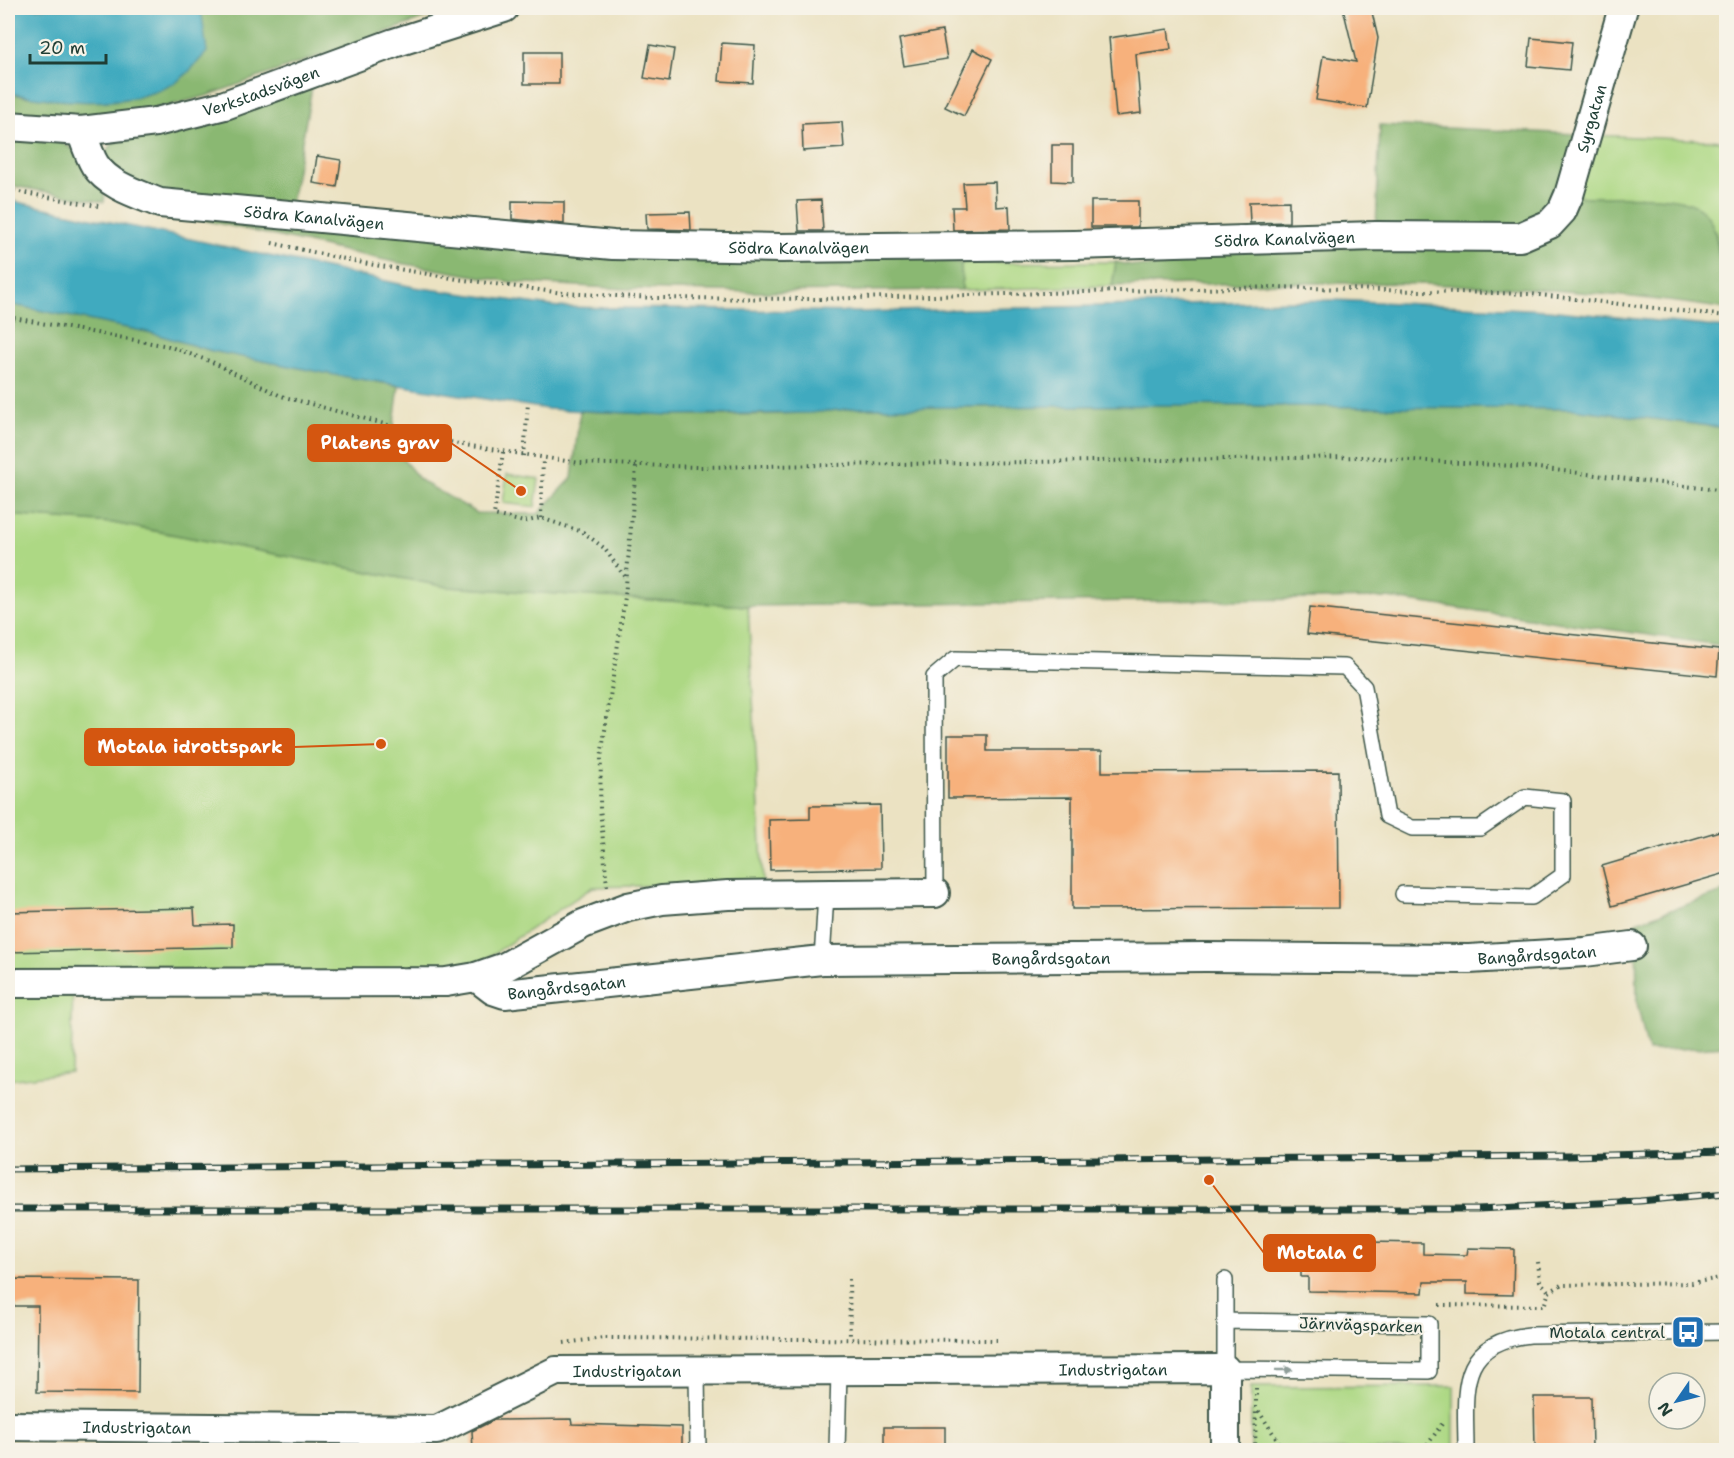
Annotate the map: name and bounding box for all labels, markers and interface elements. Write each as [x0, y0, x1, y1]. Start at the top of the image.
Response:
scale bar [30, 27, 106, 65]
text: 20 m [39, 36, 85, 60]
street label: Verkstadsvägen [200, 61, 322, 121]
street label: Syrgatan [1571, 82, 1611, 155]
street label: Södra Kanalvägen [243, 200, 385, 234]
street label: Södra Kanalvägen [1214, 226, 1356, 251]
street label: Södra Kanalvägen [728, 237, 870, 259]
callout: Platens grav [308, 425, 451, 461]
text: Platens grav [320, 431, 440, 455]
callout: Motala idrottspark [85, 729, 294, 765]
text: Motala idrottspark [97, 735, 283, 759]
street label: Bangårdsgatan [1477, 940, 1598, 969]
street label: Bangårdsgatan [992, 947, 1111, 969]
street label: Bangårdsgatan [506, 971, 627, 1004]
callout: Motala C [1264, 1235, 1375, 1271]
text: Motala C [1277, 1241, 1363, 1265]
street label: Järnvägsparken [1299, 1312, 1424, 1338]
bus stop icon: Motala central [1670, 1314, 1706, 1350]
place label: Motala central [1549, 1322, 1665, 1343]
street label: Industrigatan [1059, 1359, 1168, 1380]
street label: Industrigatan [573, 1360, 682, 1381]
one-way arrow [1274, 1365, 1293, 1375]
north arrow [1647, 1371, 1707, 1431]
text: N [1653, 1398, 1677, 1421]
street label: Industrigatan [82, 1416, 192, 1438]

